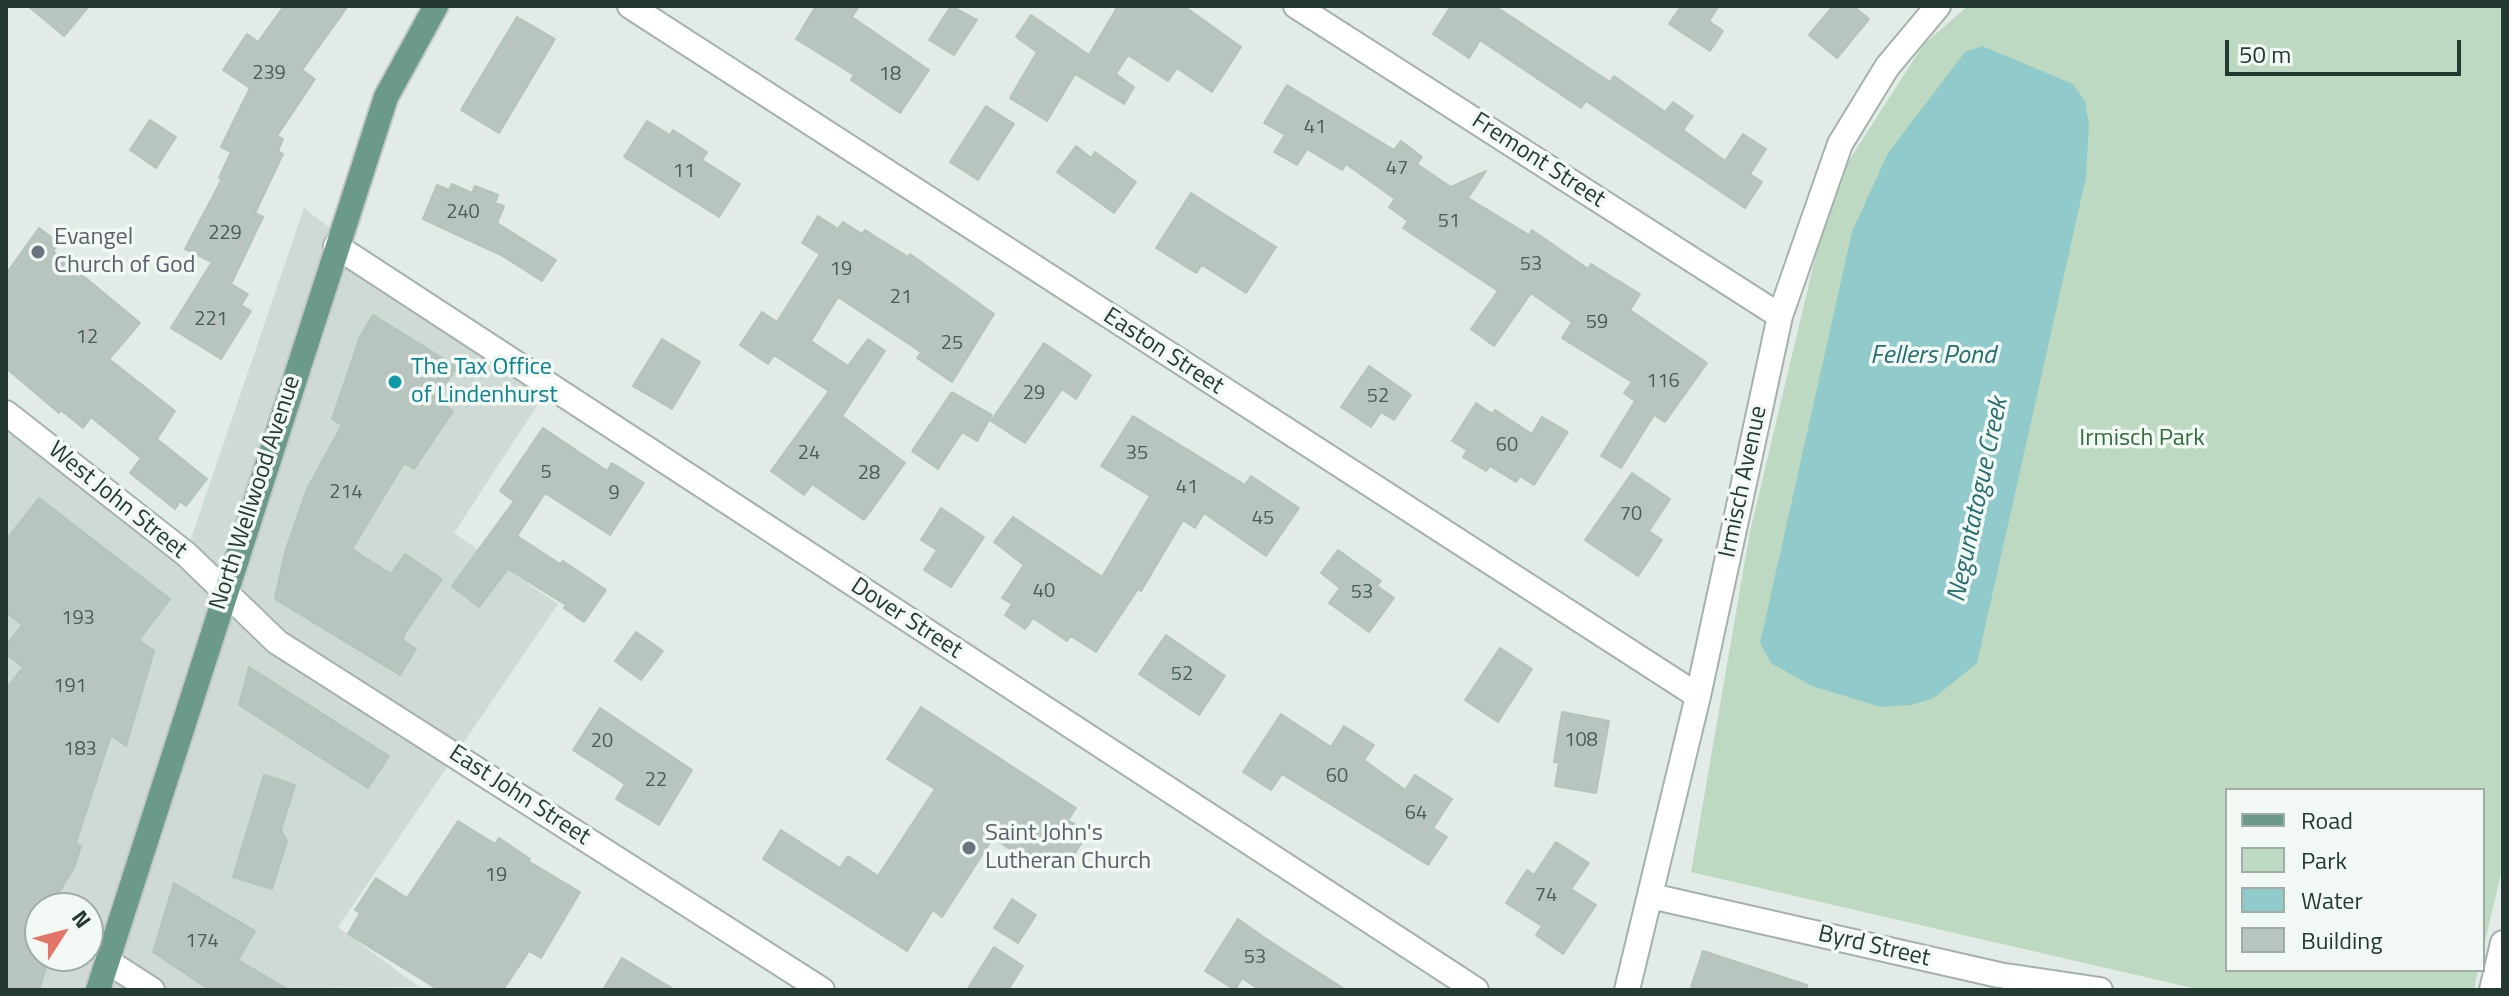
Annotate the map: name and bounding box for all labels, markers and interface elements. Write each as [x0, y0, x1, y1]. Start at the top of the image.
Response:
scale bar [2229, 24, 2465, 74]
text: 50 m [2239, 36, 2291, 72]
house number: 239 [252, 62, 286, 86]
house number: 18 [879, 63, 901, 87]
street label: Fremont Street [1466, 107, 1610, 215]
house number: 41 [1304, 116, 1326, 140]
house number: 47 [1386, 157, 1408, 181]
house number: 11 [673, 160, 695, 184]
house number: 240 [446, 201, 480, 225]
house number: 51 [1438, 210, 1460, 234]
house number: 229 [208, 222, 242, 246]
place label: Evangel Church of God [54, 224, 195, 280]
marker: Evangel Church of God [29, 243, 47, 261]
house number: 53 [1520, 253, 1542, 277]
house number: 19 [830, 258, 852, 282]
house number: 21 [890, 286, 912, 310]
street label: Easton Street [1097, 302, 1229, 402]
house number: 221 [194, 308, 228, 332]
house number: 59 [1586, 311, 1608, 335]
house number: 12 [76, 326, 98, 350]
house number: 25 [941, 332, 963, 356]
water label: Fellers Pond [1870, 341, 1996, 373]
place label: The Tax Office of Lindenhurst [411, 354, 558, 410]
house number: 116 [1646, 370, 1680, 394]
street label: North Wellwood Avenue [205, 372, 307, 614]
marker: The Tax Office of Lindenhurst [386, 373, 404, 391]
house number: 29 [1023, 382, 1045, 406]
house number: 52 [1367, 385, 1389, 409]
water label: Neguntatogue Creek [1942, 395, 2016, 605]
street label: Irmisch Avenue [1714, 403, 1774, 561]
park label: Irmisch Park [2079, 425, 2205, 453]
house number: 60 [1496, 434, 1518, 458]
street label: West John Street [42, 436, 192, 566]
house number: 24 [798, 442, 820, 466]
house number: 35 [1126, 442, 1148, 466]
house number: 5 [540, 461, 552, 485]
house number: 28 [858, 462, 880, 486]
house number: 41 [1176, 476, 1198, 500]
house number: 214 [329, 481, 363, 505]
house number: 9 [608, 482, 620, 506]
house number: 70 [1620, 503, 1642, 527]
house number: 45 [1252, 507, 1274, 531]
street label: Dover Street [845, 572, 967, 666]
house number: 40 [1033, 580, 1055, 604]
house number: 53 [1351, 581, 1373, 605]
house number: 193 [61, 607, 95, 631]
house number: 52 [1171, 663, 1193, 687]
house number: 191 [53, 675, 87, 699]
house number: 108 [1564, 729, 1598, 753]
house number: 20 [591, 730, 613, 754]
house number: 183 [63, 738, 97, 762]
street label: East John Street [443, 740, 595, 852]
house number: 60 [1326, 765, 1348, 789]
house number: 22 [645, 769, 667, 793]
legend [2225, 788, 2485, 972]
house number: 64 [1405, 802, 1427, 826]
text: Road [2301, 802, 2353, 838]
place label: Saint John's Lutheran Church [985, 820, 1151, 876]
marker: Saint John's Lutheran Church [960, 839, 978, 857]
text: Park [2301, 842, 2347, 878]
house number: 19 [485, 864, 507, 888]
text: Water [2301, 882, 2363, 918]
house number: 74 [1535, 884, 1557, 908]
north arrow [24, 892, 104, 972]
text: N [64, 903, 100, 935]
street label: Byrd Street [1815, 920, 1933, 974]
text: Building [2301, 922, 2383, 958]
house number: 174 [185, 930, 219, 954]
house number: 53 [1244, 946, 1266, 970]

